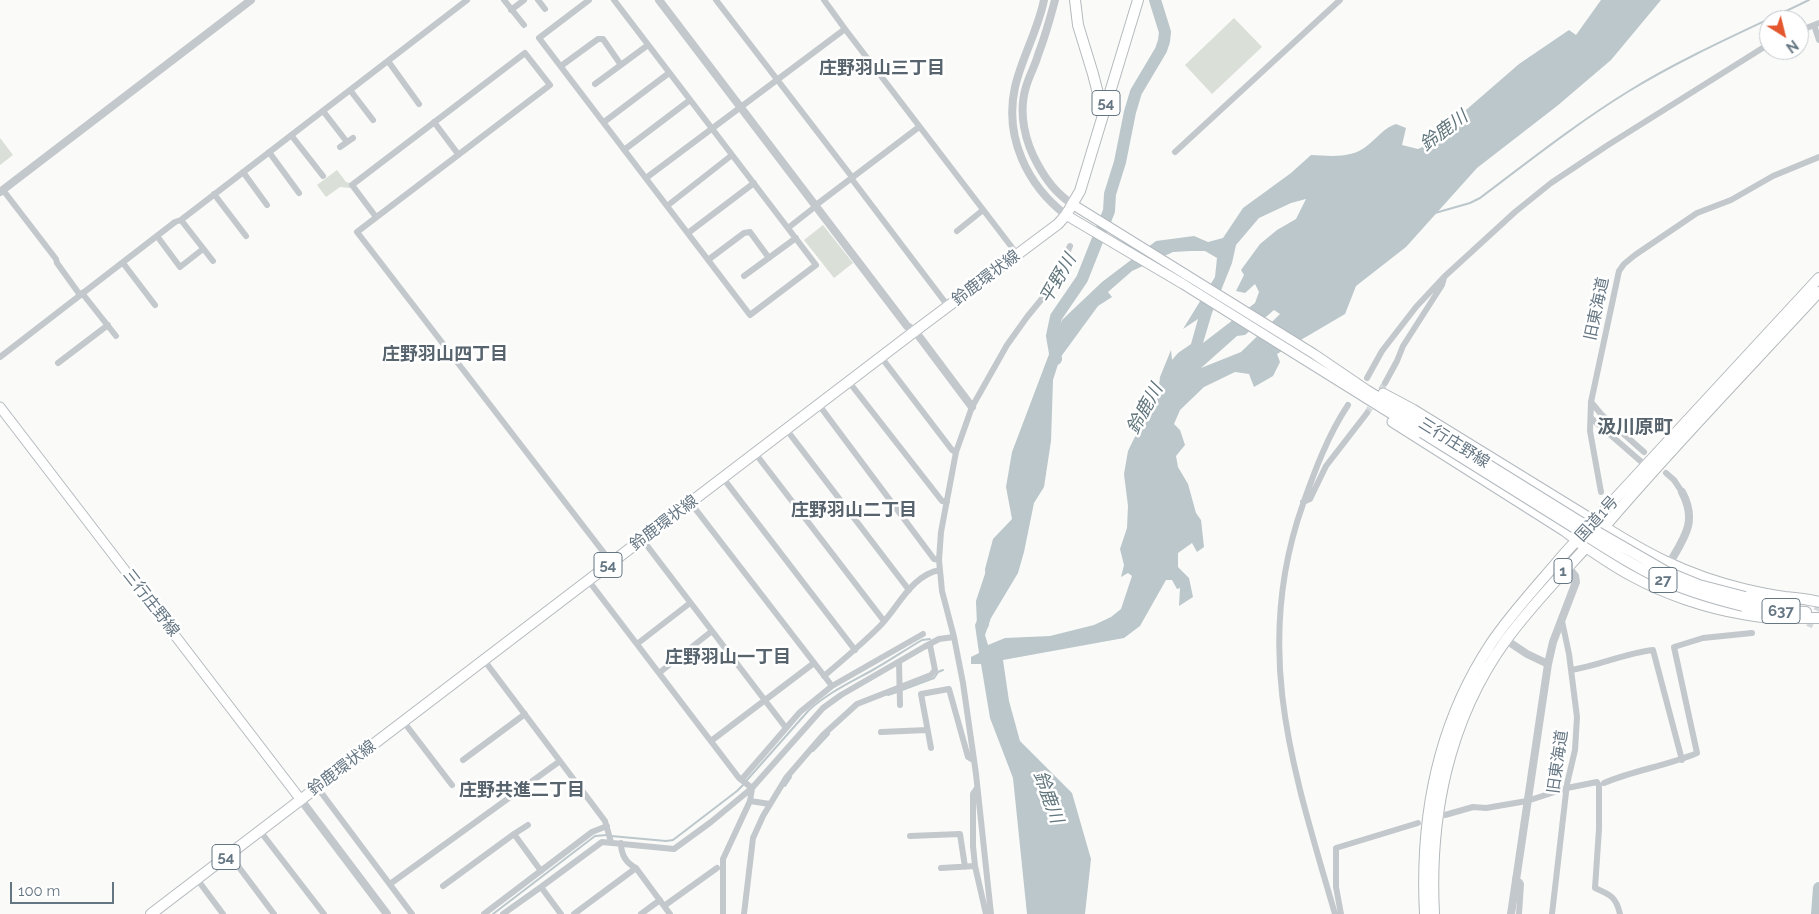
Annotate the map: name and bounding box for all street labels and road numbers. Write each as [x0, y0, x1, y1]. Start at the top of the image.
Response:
road number: 54 [1092, 90, 1120, 116]
street label: 鈴鹿環状線 [948, 246, 1024, 310]
street label: 旧東海道 [1581, 276, 1613, 342]
street label: 三行庄野線 [1415, 414, 1493, 472]
street label: 鈴鹿環状線 [626, 491, 702, 555]
street label: 国道1号 [1572, 492, 1622, 546]
road number: 54 [594, 552, 622, 578]
road number: 1 [1554, 558, 1572, 584]
street label: 三行庄野線 [119, 566, 183, 640]
road number: 27 [1649, 568, 1677, 592]
road number: 637 [1762, 598, 1800, 624]
street label: 旧東海道 [1544, 729, 1572, 795]
street label: 鈴鹿環状線 [304, 736, 380, 800]
road number: 54 [212, 844, 240, 870]

